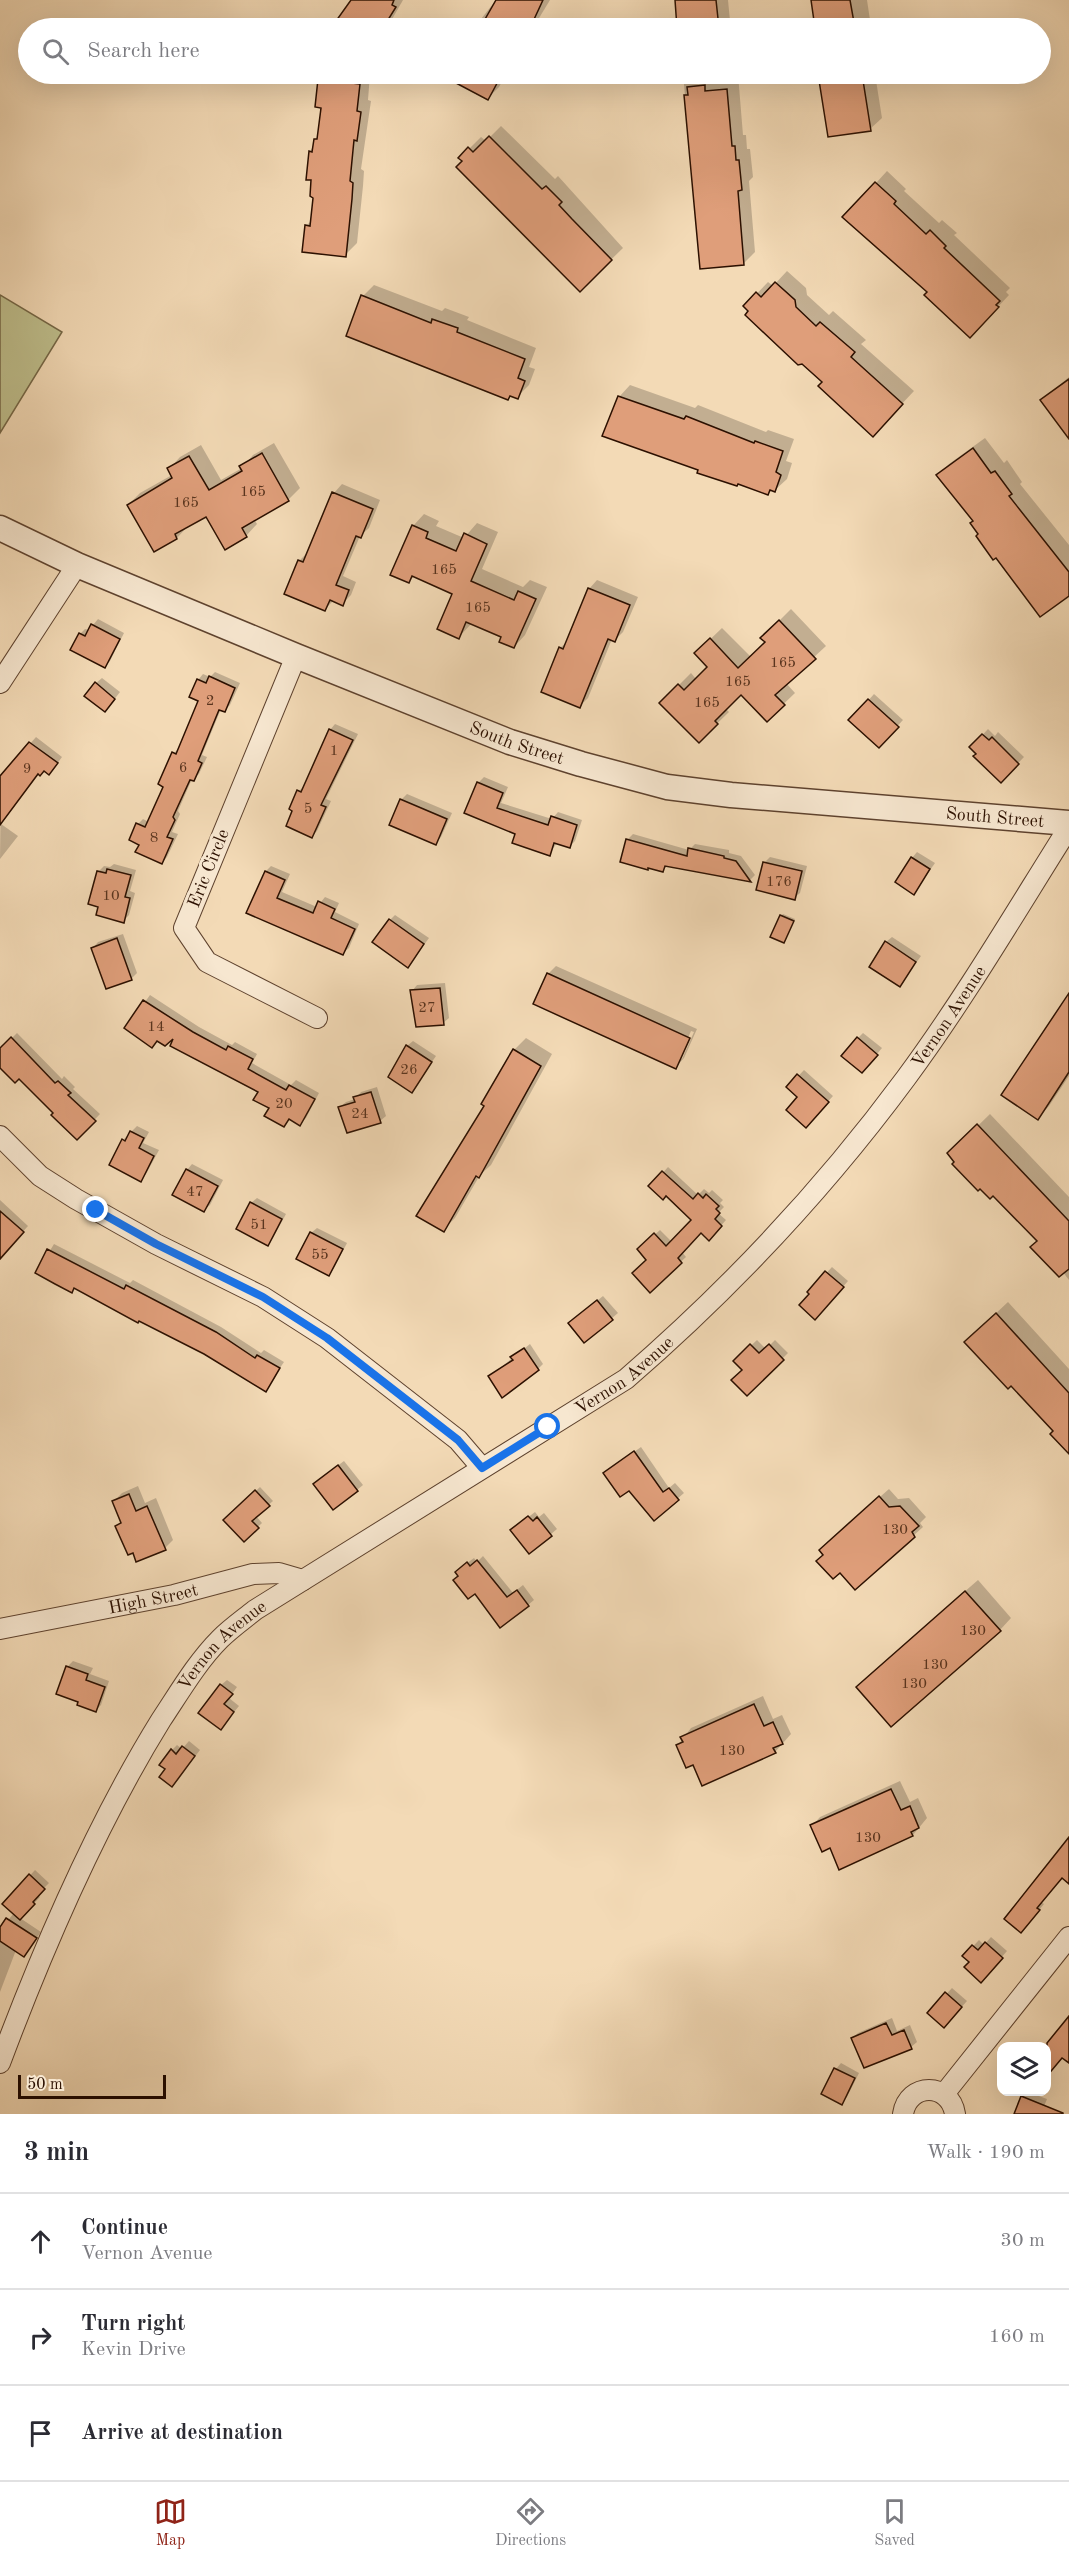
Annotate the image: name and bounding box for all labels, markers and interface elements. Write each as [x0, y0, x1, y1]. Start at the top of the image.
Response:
search box [18, 18, 1051, 84]
icon: search [39, 35, 72, 68]
text: Search here [87, 40, 200, 62]
house number: 165 [240, 485, 266, 500]
house number: 165 [173, 496, 199, 511]
house number: 165 [431, 563, 457, 578]
house number: 165 [465, 601, 491, 616]
house number: 165 [770, 656, 796, 671]
house number: 165 [725, 675, 751, 690]
house number: 2 [206, 694, 214, 709]
house number: 165 [694, 696, 720, 711]
street label: South Street [467, 719, 566, 768]
house number: 1 [330, 744, 338, 759]
house number: 6 [179, 761, 187, 776]
house number: 9 [23, 762, 31, 777]
house number: 5 [304, 802, 312, 817]
street label: South Street [945, 805, 1045, 831]
street label: Eric Circle [185, 827, 233, 910]
house number: 8 [150, 831, 158, 846]
house number: 176 [766, 875, 792, 890]
house number: 10 [102, 889, 120, 904]
street label: Vernon Avenue [909, 963, 990, 1071]
house number: 27 [418, 1001, 436, 1016]
house number: 14 [147, 1020, 165, 1035]
house number: 26 [400, 1063, 418, 1078]
house number: 20 [275, 1097, 293, 1112]
house number: 24 [351, 1107, 369, 1122]
house number: 47 [186, 1185, 204, 1200]
route end [82, 1196, 108, 1222]
house number: 51 [250, 1218, 268, 1233]
house number: 55 [311, 1248, 329, 1263]
street label: Vernon Avenue [572, 1333, 677, 1418]
route start [534, 1413, 560, 1439]
house number: 130 [882, 1523, 908, 1538]
street label: High Street [107, 1581, 200, 1618]
street label: Vernon Avenue [175, 1597, 270, 1694]
house number: 130 [960, 1624, 986, 1639]
house number: 130 [922, 1658, 948, 1673]
house number: 130 [901, 1677, 927, 1692]
house number: 130 [719, 1744, 745, 1759]
house number: 130 [855, 1831, 881, 1846]
map controls [997, 2042, 1051, 2096]
button: layers [997, 2042, 1051, 2096]
scale bar [18, 2072, 166, 2100]
text: 50 m [27, 2077, 63, 2093]
text: 3 min [24, 2140, 89, 2166]
text: Walk · 190 m [926, 2143, 1045, 2163]
text: Continue [81, 2217, 168, 2239]
icon: ahead [24, 2225, 57, 2258]
text: 30 m [1000, 2231, 1045, 2251]
text: Vernon Avenue [81, 2244, 213, 2264]
text: Turn right [81, 2313, 185, 2335]
icon: right [24, 2321, 57, 2354]
text: 160 m [989, 2327, 1045, 2347]
text: Kevin Drive [81, 2340, 186, 2360]
icon: arrive [24, 2417, 57, 2450]
text: Arrive at destination [81, 2422, 283, 2444]
tab: Map [154, 2495, 187, 2551]
tab: Directions [495, 2495, 566, 2551]
tab: Saved [874, 2495, 915, 2551]

